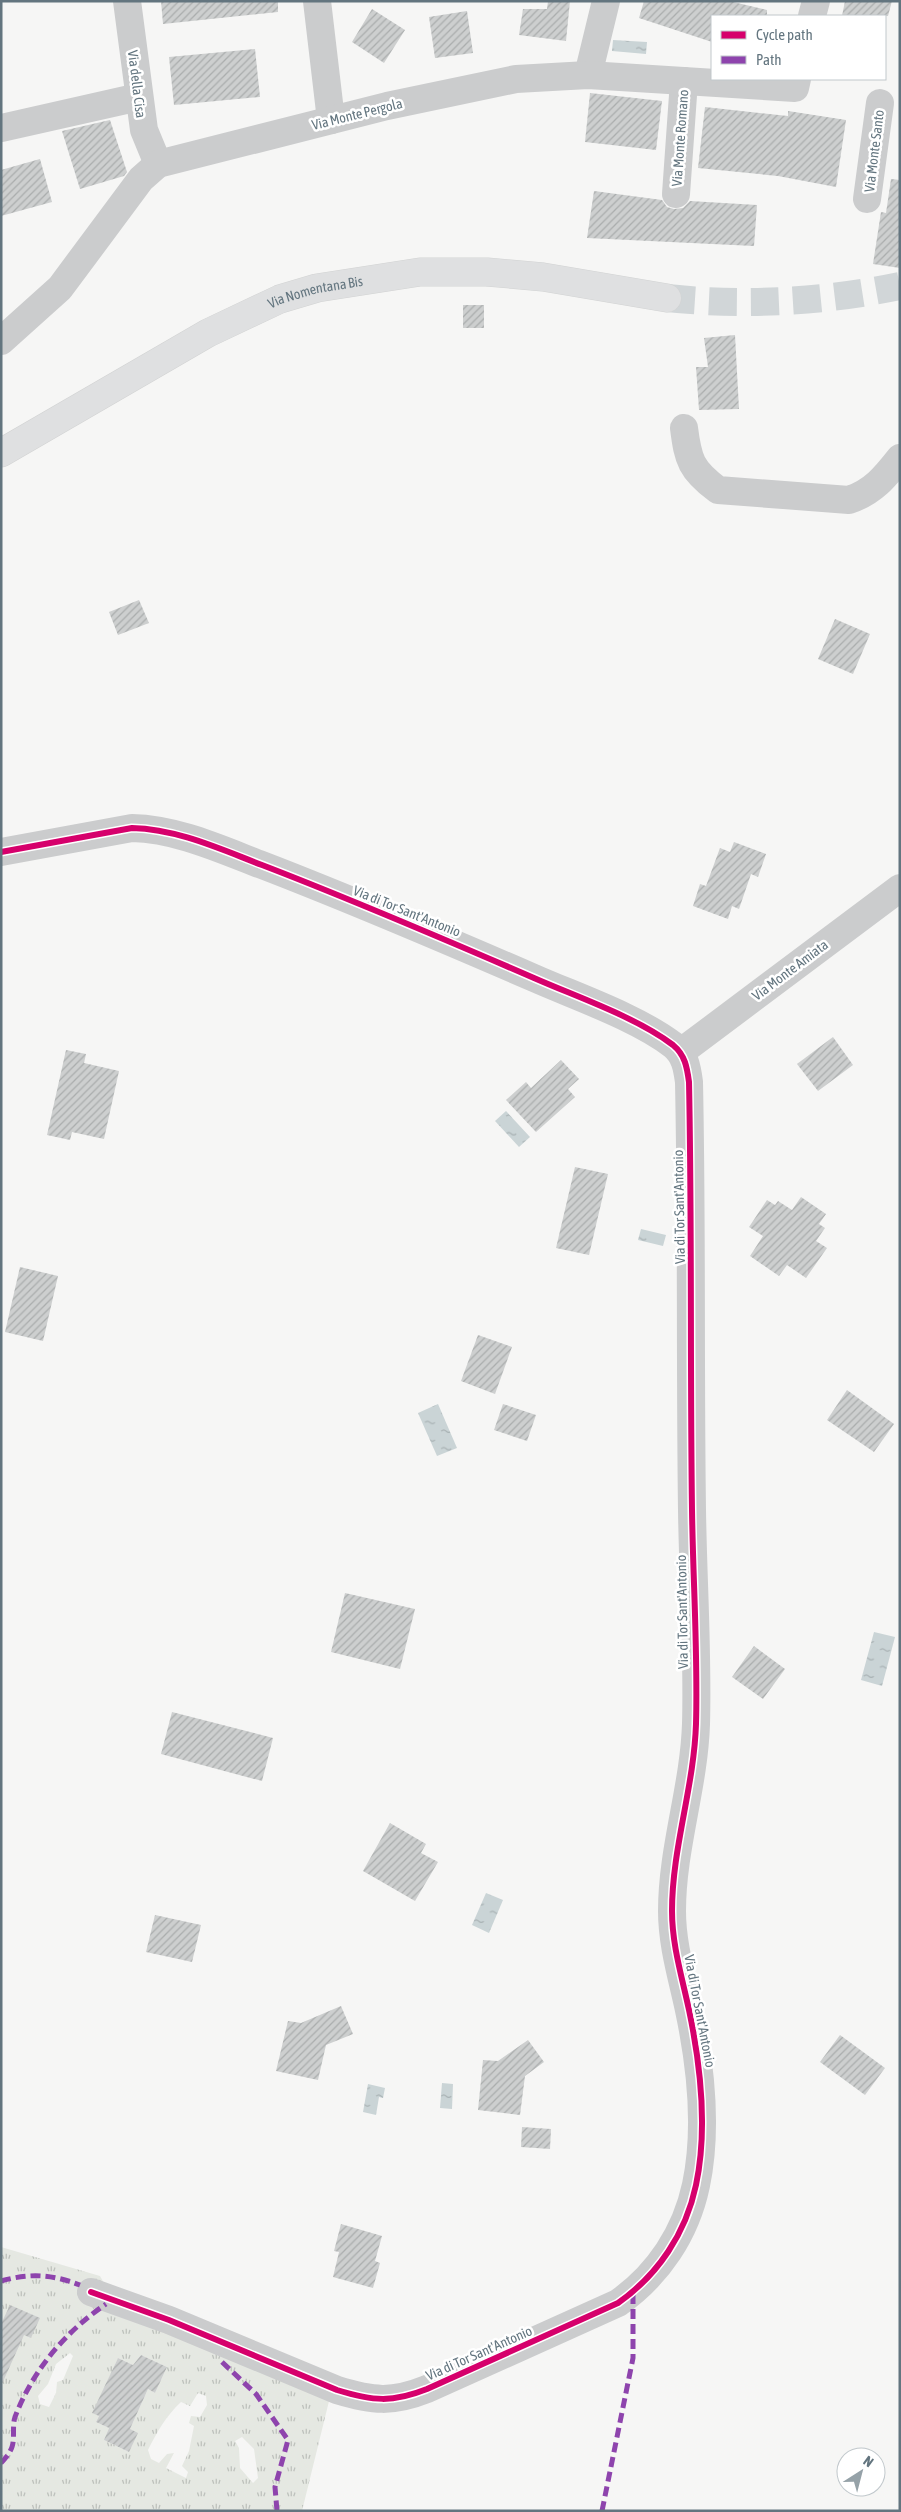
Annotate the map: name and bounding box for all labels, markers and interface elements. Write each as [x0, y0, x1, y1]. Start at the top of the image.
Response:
legend [711, 15, 886, 80]
text: Cycle path [756, 26, 813, 43]
street label: Via della Cisa [125, 49, 149, 119]
text: Path [756, 51, 782, 68]
street label: Via Monte Romano [669, 89, 691, 187]
street label: Via Monte Pergola [310, 95, 404, 133]
street label: Via Monte Santo [861, 109, 887, 193]
street label: Via Nomentana Bis [265, 273, 364, 312]
street label: Via di Tor Sant'Antonio [351, 882, 463, 940]
street label: Via Monte Amiata [749, 936, 831, 1004]
street label: Via di Tor Sant'Antonio [670, 1150, 688, 1264]
street label: Via di Tor Sant'Antonio [673, 1555, 691, 1669]
street label: Via di Tor Sant'Antonio [681, 1953, 719, 2069]
street label: Via di Tor Sant'Antonio [423, 2322, 535, 2384]
north arrow [836, 2447, 886, 2497]
text: N [861, 2453, 877, 2470]

